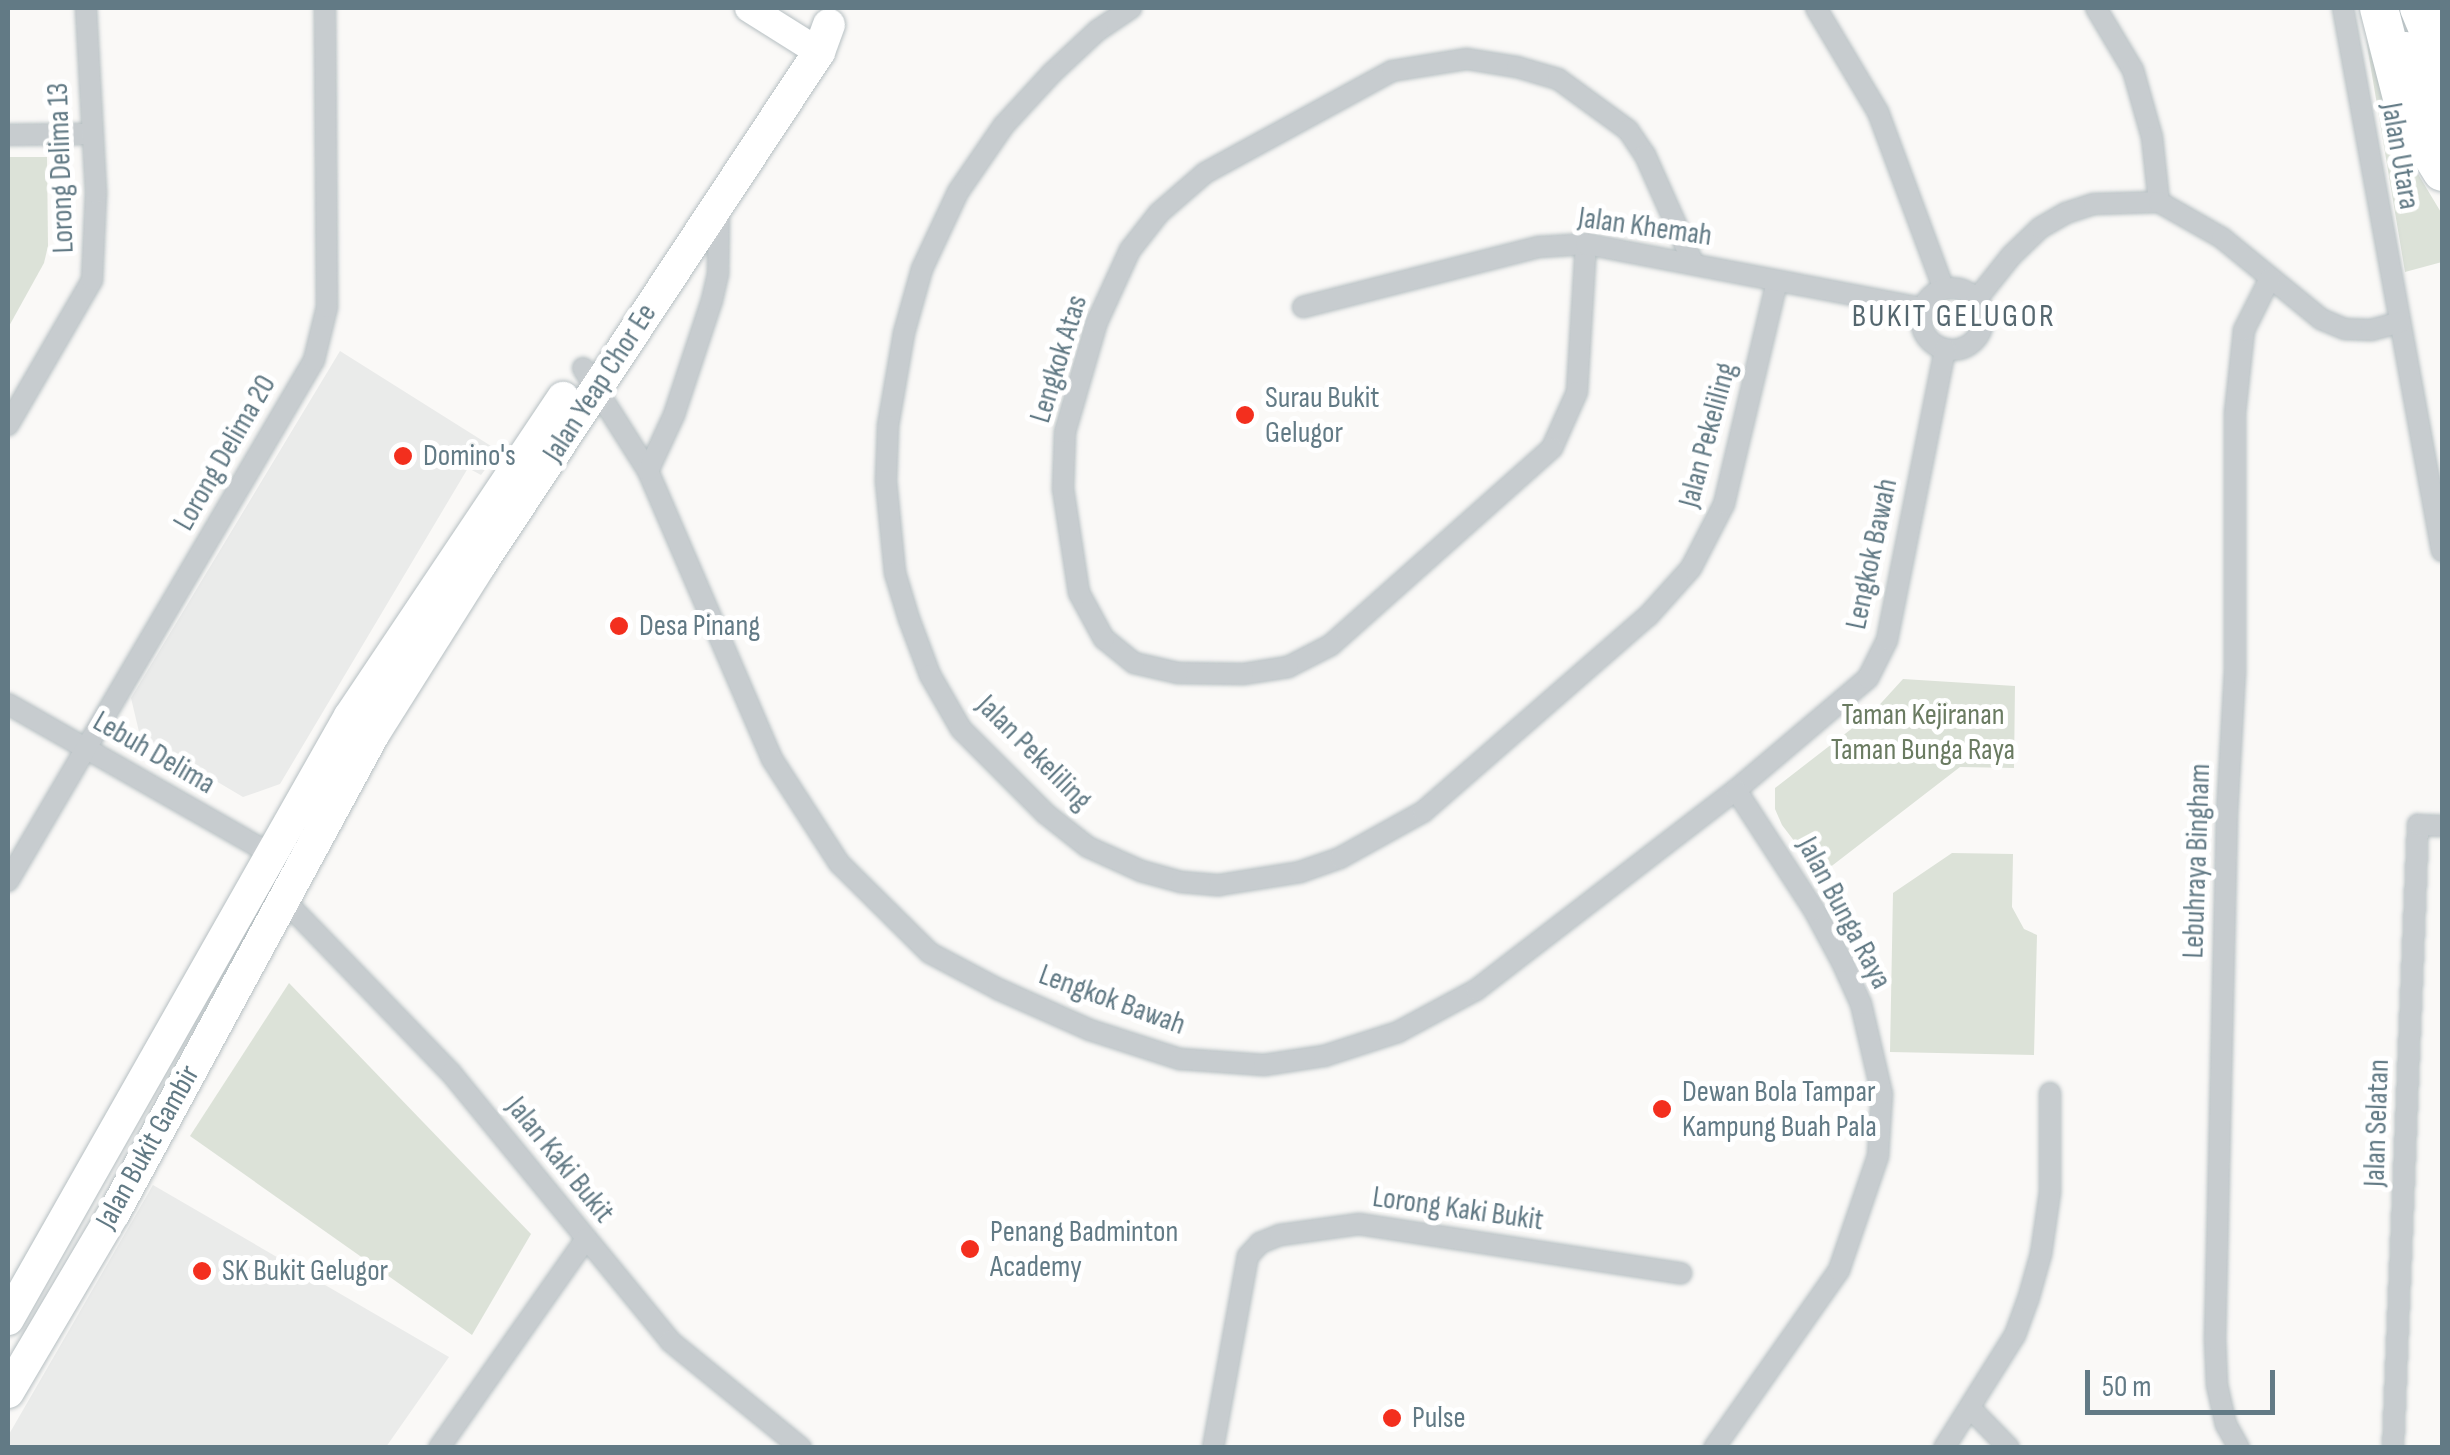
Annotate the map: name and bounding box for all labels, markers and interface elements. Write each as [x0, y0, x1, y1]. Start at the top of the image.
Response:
street label: Lorong Delima 13 [40, 82, 82, 254]
street label: Jalan Utara [2373, 100, 2427, 212]
street label: Jalan Khemah [1576, 200, 1714, 254]
street label: Lengkok Atas [1023, 291, 1095, 427]
street label: Jalan Yeap Chor Ee [535, 297, 665, 469]
district label: BUKIT GELUGOR [1852, 298, 2056, 336]
street label: Jalan Pekeliling [1671, 359, 1745, 511]
street label: Lorong Delima 20 [166, 369, 284, 537]
place label: Surau Bukit Gelugor [1265, 380, 1379, 450]
marker: Surau Bukit Gelugor [1234, 404, 1256, 426]
place label: Domino's [423, 438, 516, 474]
marker: Domino's [392, 445, 414, 467]
street label: Lengkok Bawah [1838, 475, 1906, 633]
place label: Desa Pinang [639, 608, 760, 644]
marker: Desa Pinang [608, 615, 630, 637]
street label: Jalan Pekeliling [969, 688, 1099, 818]
park label: Taman Kejiranan Taman Bunga Raya [1831, 697, 2015, 768]
street label: Lebuh Delima [87, 704, 221, 802]
street label: Lebuhraya Bingham [2176, 763, 2218, 959]
street label: Jalan Bunga Raya [1789, 831, 1899, 995]
street label: Lengkok Bawah [1034, 957, 1190, 1043]
street label: Jalan Selatan [2357, 1058, 2397, 1188]
street label: Jalan Bukit Gambir [88, 1059, 208, 1235]
place label: Dewan Bola Tampar Kampung Buah Pala [1682, 1074, 1877, 1144]
street label: Jalan Kaki Bukit [498, 1090, 622, 1230]
marker: Dewan Bola Tampar Kampung Buah Pala [1651, 1098, 1673, 1120]
street label: Lorong Kaki Bukit [1370, 1179, 1546, 1239]
place label: Penang Badminton Academy [990, 1214, 1178, 1284]
marker: Penang Badminton Academy [959, 1238, 981, 1260]
place label: SK Bukit Gelugor [222, 1253, 388, 1289]
marker: SK Bukit Gelugor [191, 1260, 213, 1282]
scale bar [2090, 1350, 2280, 1412]
text: 50 m [2102, 1369, 2151, 1405]
place label: Pulse [1412, 1400, 1466, 1436]
marker: Pulse [1381, 1407, 1403, 1429]

